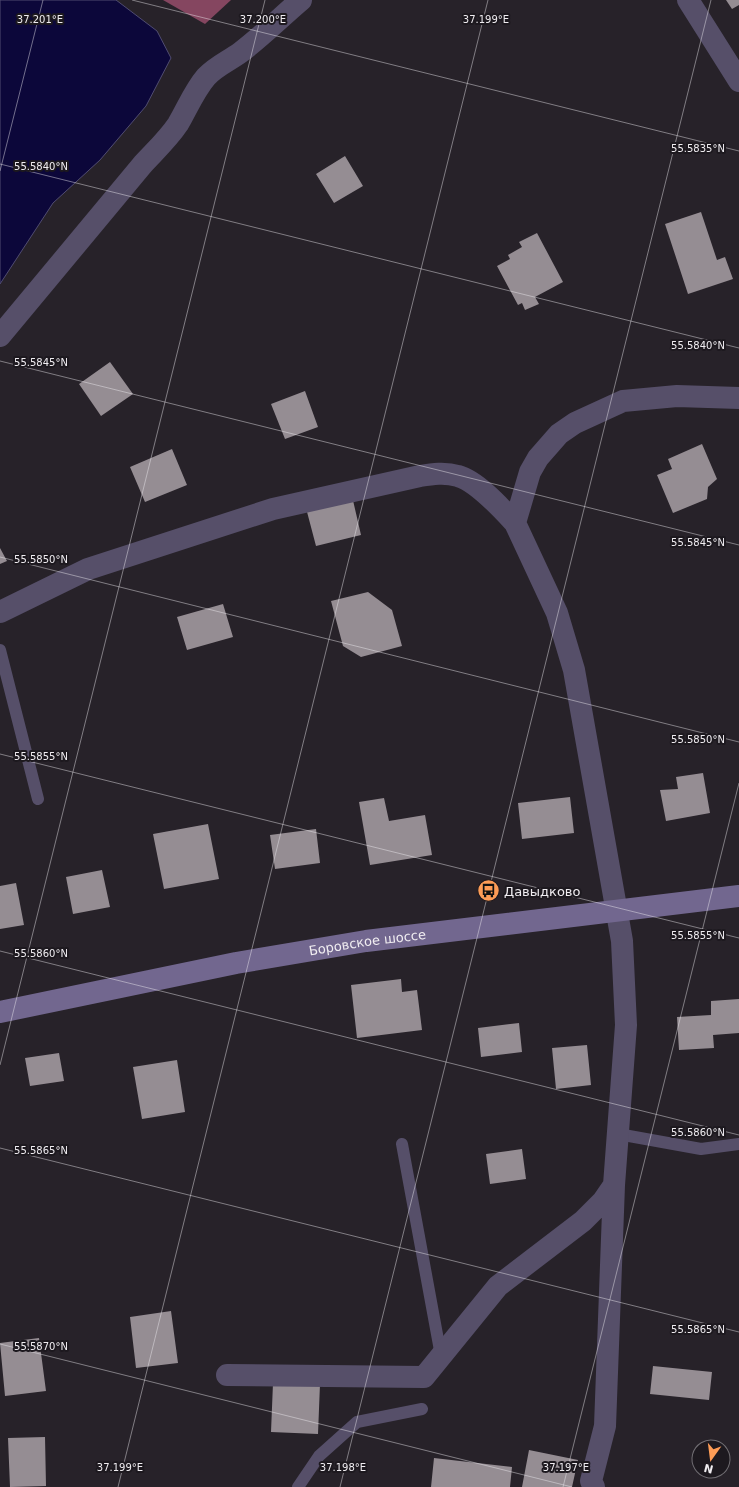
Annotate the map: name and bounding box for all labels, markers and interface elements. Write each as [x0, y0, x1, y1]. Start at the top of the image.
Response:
text: 37.201°E [17, 14, 63, 25]
text: 37.200°E [240, 14, 286, 25]
text: 37.199°E [463, 14, 509, 25]
text: 55.5835°N [671, 143, 725, 154]
text: 55.5840°N [14, 161, 68, 172]
text: 55.5840°N [671, 340, 725, 351]
text: 55.5845°N [14, 357, 68, 368]
text: 55.5845°N [671, 537, 725, 548]
text: 55.5850°N [14, 554, 68, 565]
text: 55.5850°N [671, 734, 725, 745]
text: 55.5855°N [14, 751, 68, 762]
bus stop icon: Давыдково [475, 878, 501, 904]
place label: Давыдково [504, 884, 581, 899]
street label: Боровское шоссе [308, 926, 427, 958]
text: 55.5855°N [671, 930, 725, 941]
text: 55.5860°N [14, 948, 68, 959]
text: 55.5860°N [671, 1127, 725, 1138]
text: 55.5865°N [14, 1145, 68, 1156]
text: 55.5865°N [671, 1324, 725, 1335]
text: 55.5870°N [14, 1341, 68, 1352]
north arrow [691, 1439, 731, 1479]
text: N [703, 1461, 715, 1476]
text: 37.199°E [97, 1462, 143, 1473]
text: 37.198°E [320, 1462, 366, 1473]
text: 37.197°E [543, 1462, 589, 1473]

